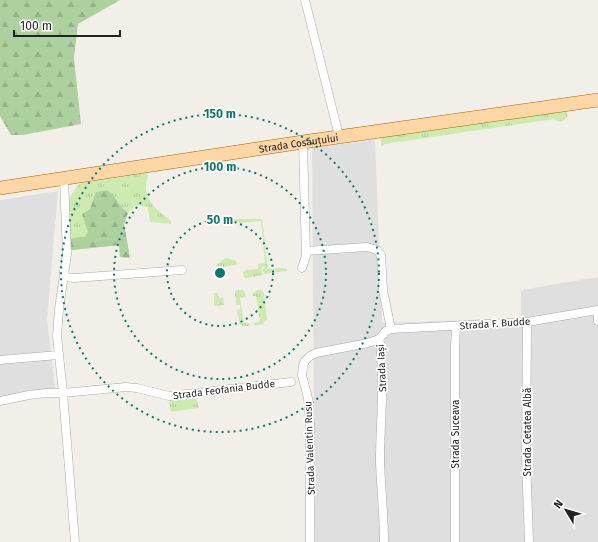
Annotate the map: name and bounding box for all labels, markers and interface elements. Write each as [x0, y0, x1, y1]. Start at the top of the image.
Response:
scale bar [14, 12, 120, 38]
text: 100 m [20, 19, 52, 33]
text: 150 m [204, 107, 236, 121]
street label: Strada Cosăuțului [258, 132, 339, 156]
text: 100 m [204, 160, 236, 174]
text: 50 m [207, 213, 233, 227]
centre of rings [213, 266, 227, 280]
street label: Strada F. Budde [459, 316, 531, 332]
street label: Strada Iași [375, 344, 389, 392]
street label: Strada Feofania Budde [172, 378, 276, 402]
street label: Strada Cetatea Albă [522, 388, 534, 476]
street label: Strada Suceava [450, 400, 462, 468]
street label: Strada Valentin Rusu [302, 401, 318, 495]
north arrow [546, 490, 586, 530]
text: N [551, 497, 566, 511]

